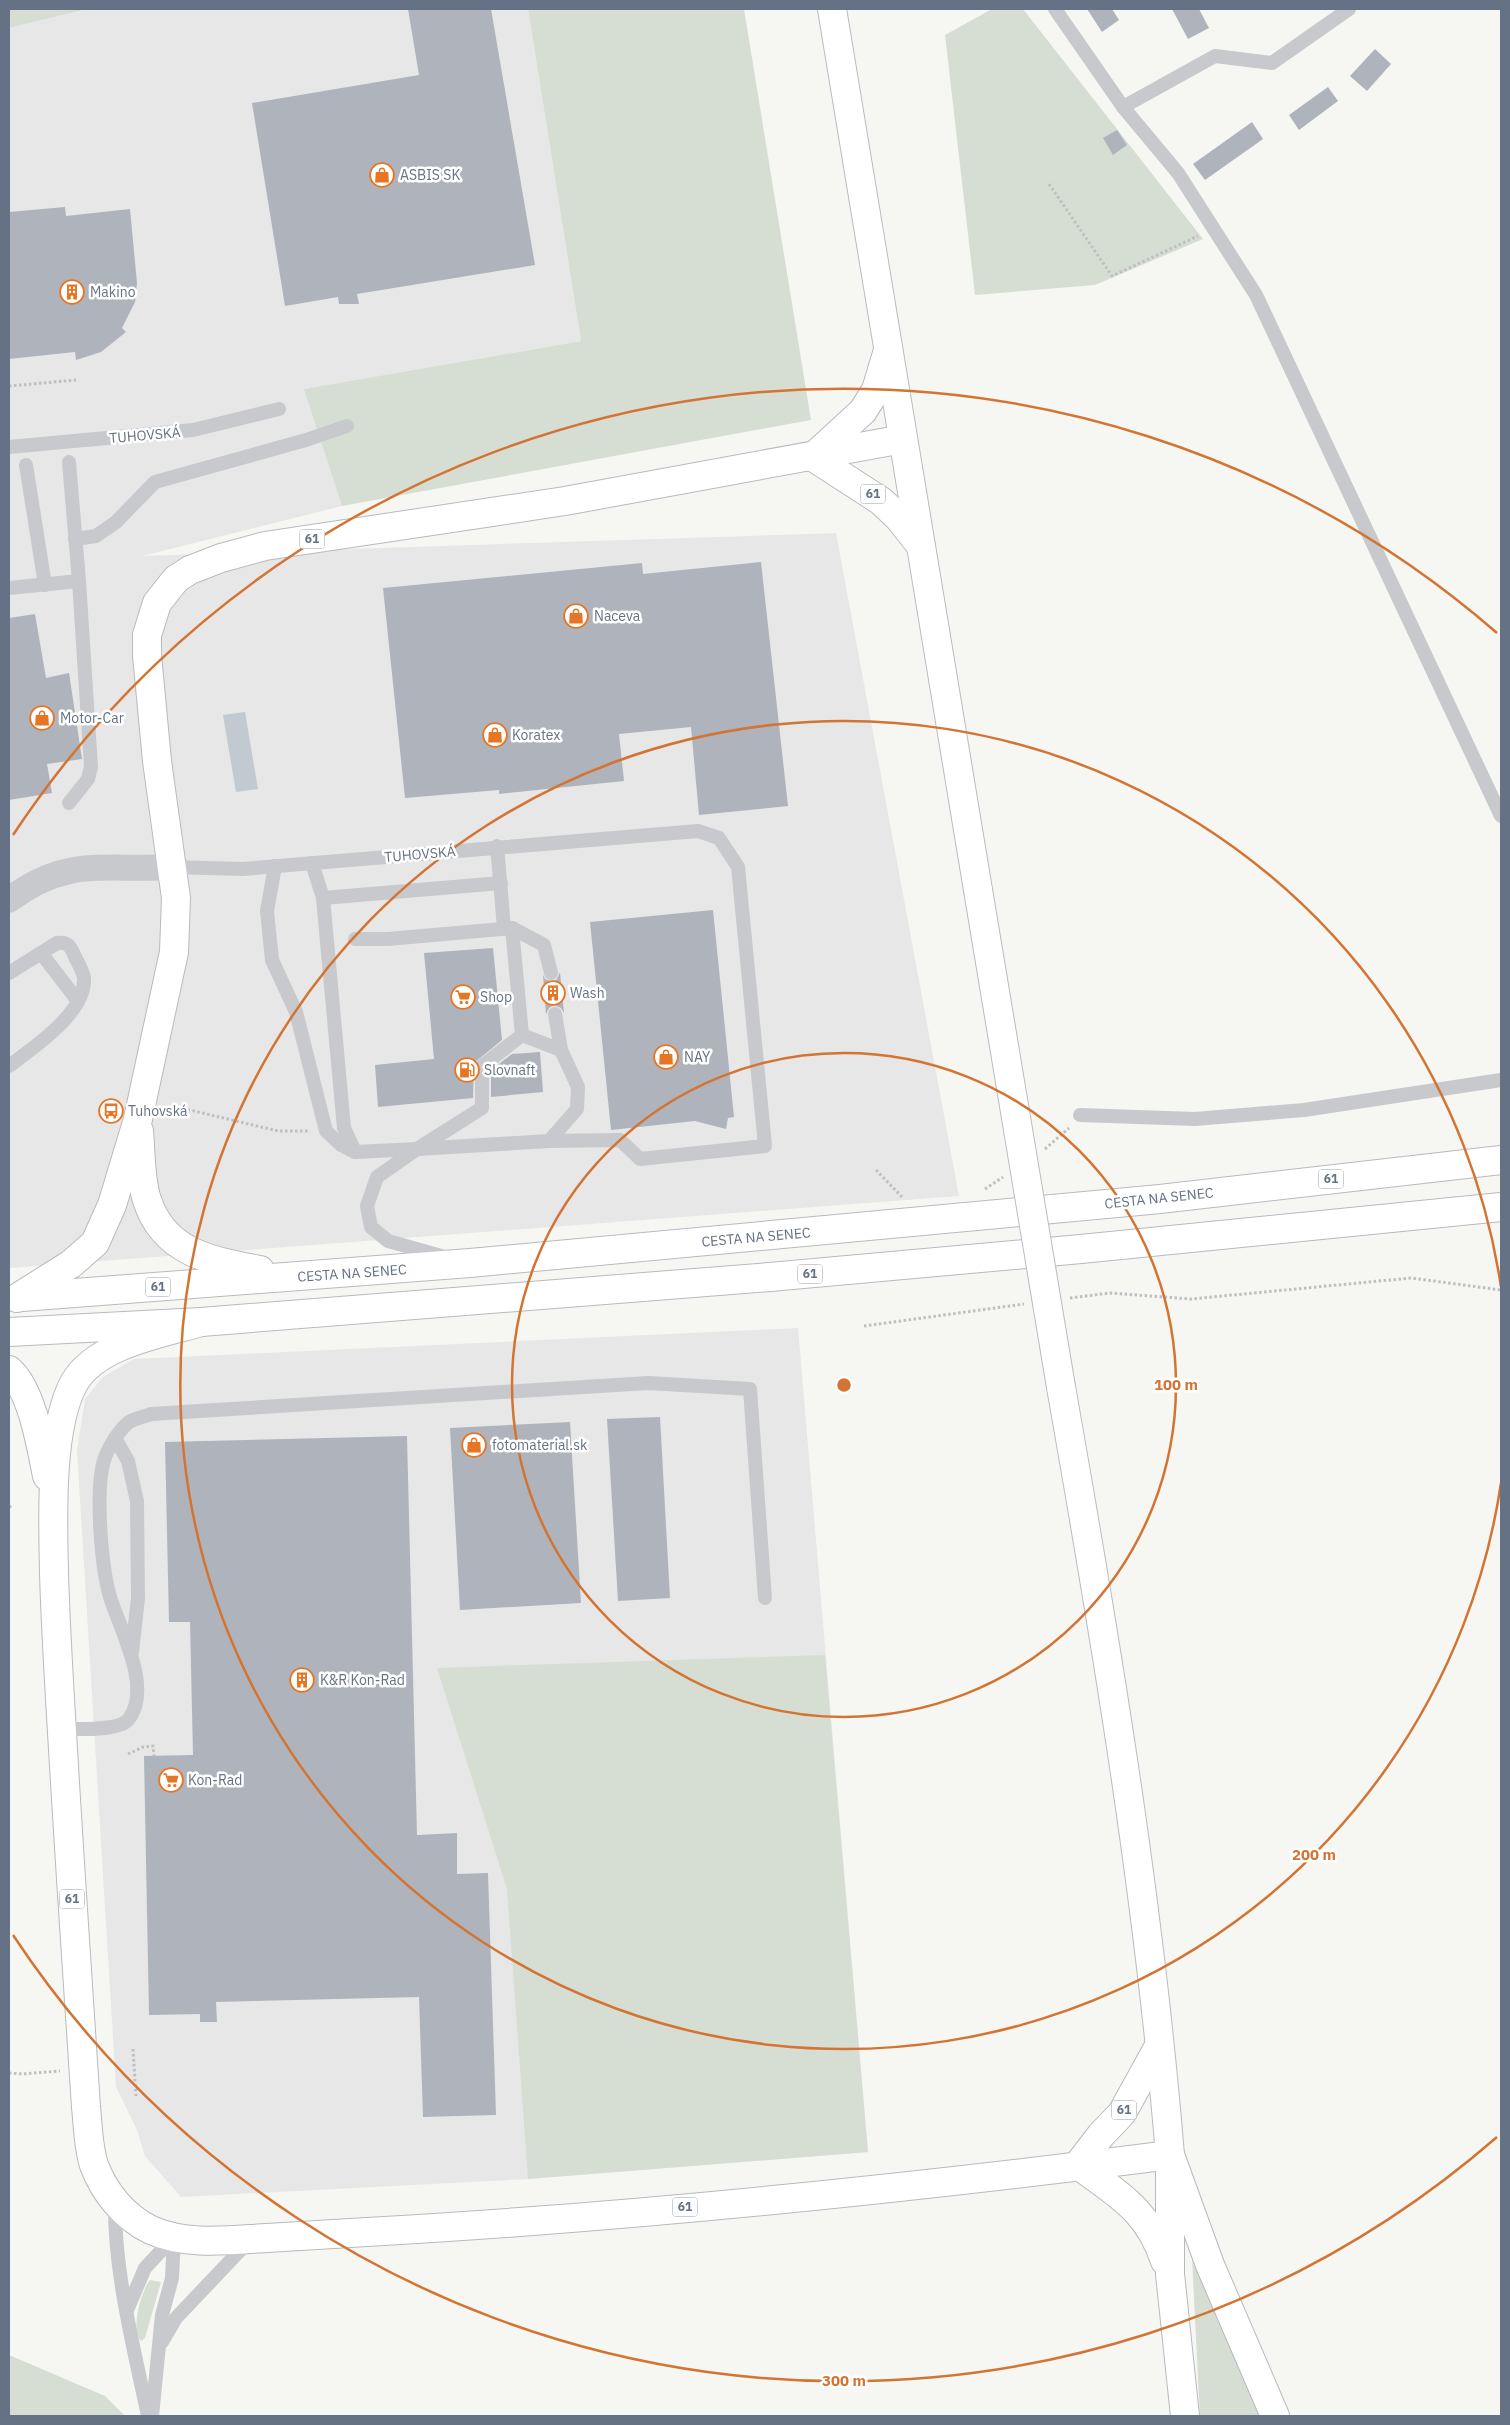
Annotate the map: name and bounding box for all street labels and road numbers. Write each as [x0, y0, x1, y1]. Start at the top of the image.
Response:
street label: TUHOVSKÁ [109, 422, 181, 447]
road number: 61 [860, 484, 886, 504]
road number: 61 [300, 530, 324, 548]
street label: TUHOVSKÁ [384, 841, 456, 866]
road number: 61 [1318, 1170, 1344, 1188]
street label: CESTA NA SENEC [1104, 1183, 1215, 1213]
street label: CESTA NA SENEC [701, 1223, 812, 1251]
street label: CESTA NA SENEC [297, 1260, 407, 1286]
road number: 61 [798, 1264, 822, 1284]
road number: 61 [146, 1277, 170, 1296]
road number: 61 [60, 1890, 84, 1908]
road number: 61 [1112, 2100, 1136, 2120]
road number: 61 [672, 2198, 698, 2216]

